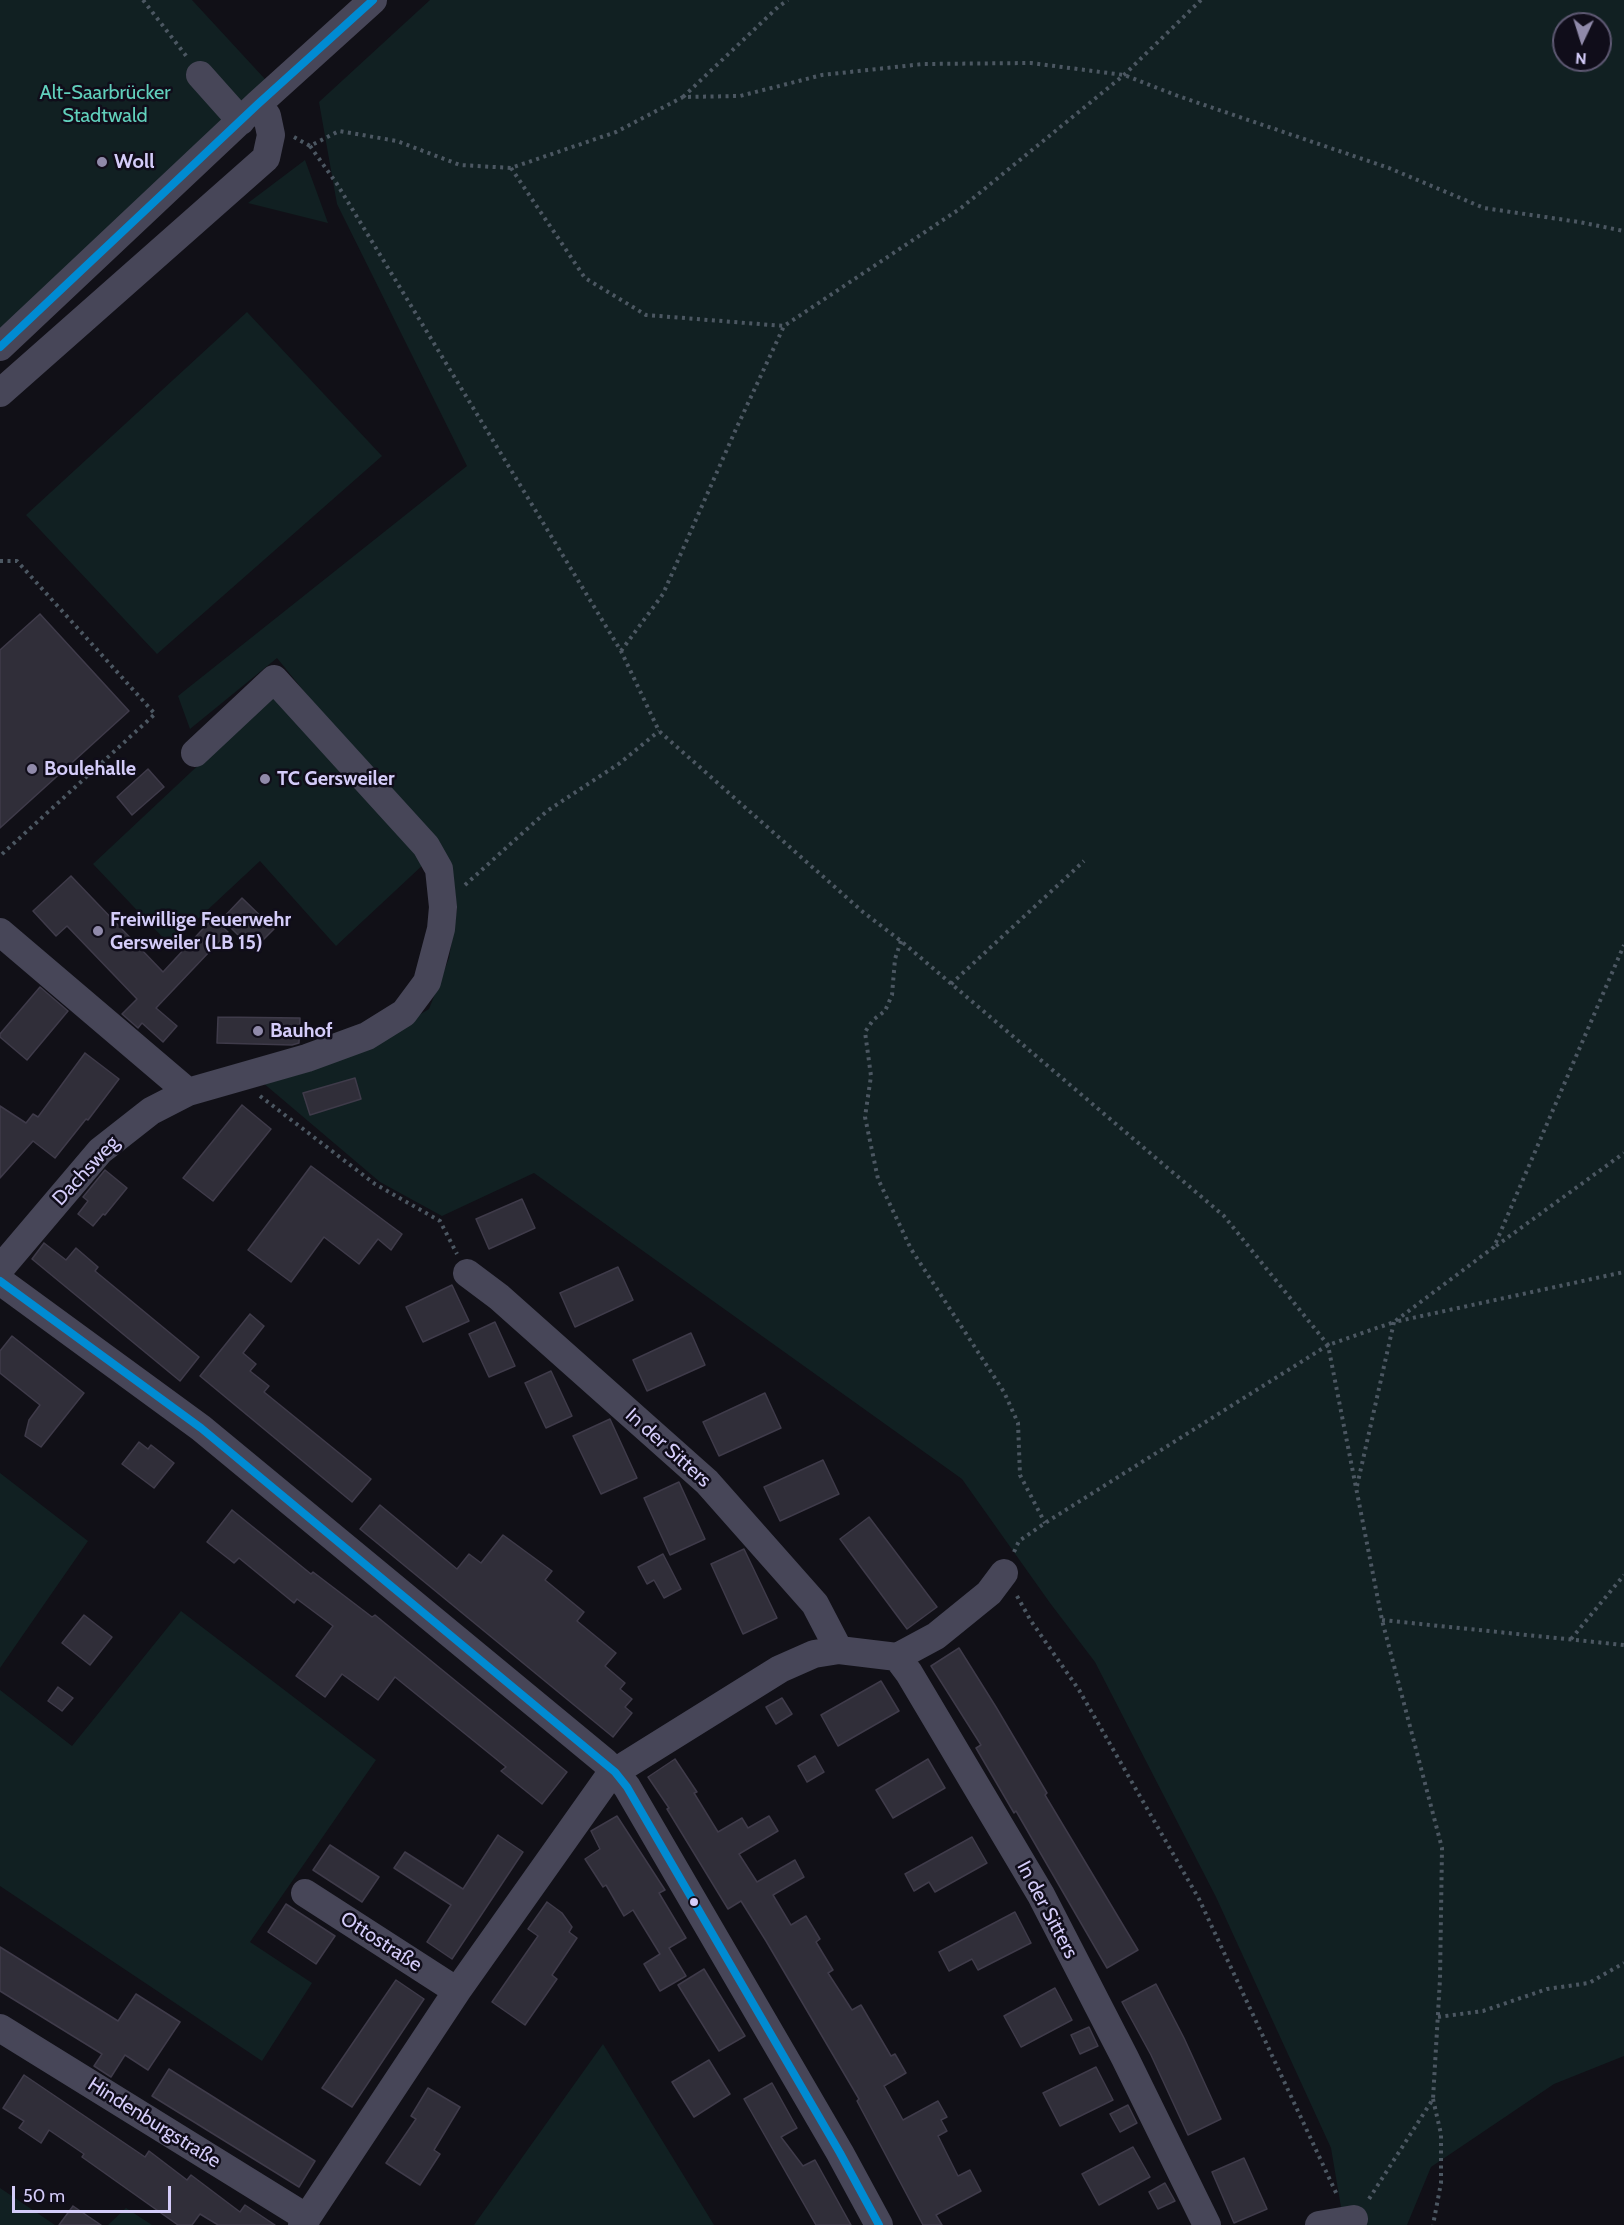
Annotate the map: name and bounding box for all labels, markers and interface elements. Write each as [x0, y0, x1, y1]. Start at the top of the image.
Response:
north arrow [1552, 12, 1612, 72]
text: N [1575, 49, 1587, 68]
park label: Alt-Saarbrücker Stadtwald [39, 81, 171, 128]
place label: Woll [114, 150, 154, 174]
marker: Woll [95, 155, 109, 169]
place label: Boulehalle [44, 757, 136, 781]
marker: Boulehalle [25, 762, 39, 776]
place label: TC Gersweiler [277, 767, 395, 791]
marker: TC Gersweiler [258, 772, 272, 786]
place label: Freiwillige Feuerwehr Gersweiler (LB 15) [110, 908, 291, 955]
marker: Freiwillige Feuerwehr Gersweiler (LB 15) [91, 924, 105, 938]
place label: Bauhof [270, 1019, 333, 1043]
marker: Bauhof [251, 1024, 265, 1038]
street label: Dachsweg [48, 1131, 124, 1211]
street label: In der Sitters [620, 1403, 716, 1493]
street label: In der Sitters [1011, 1857, 1083, 1963]
unlabelled marker [688, 1896, 700, 1908]
street label: Ottostraße [336, 1907, 426, 1977]
street label: Hindenburgstraße [83, 2073, 225, 2173]
scale bar [15, 2174, 174, 2212]
text: 50 m [23, 2185, 65, 2207]

